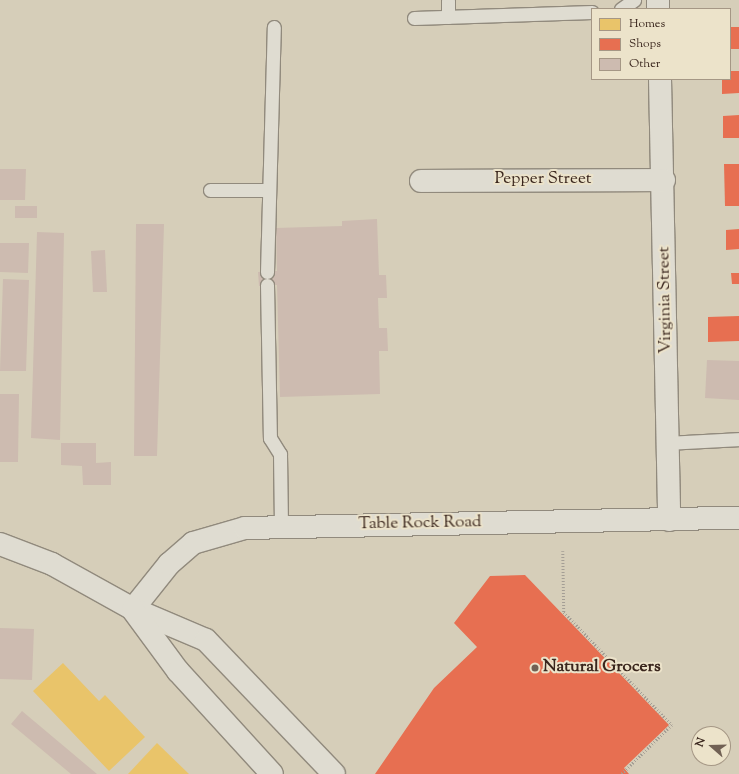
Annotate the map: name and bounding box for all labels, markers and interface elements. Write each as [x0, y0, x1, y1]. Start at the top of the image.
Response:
legend [591, 8, 731, 80]
text: Homes [629, 15, 665, 33]
text: Shops [629, 35, 661, 53]
text: Other [629, 55, 660, 73]
street label: Pepper Street [494, 170, 592, 190]
street label: Virginia Street [655, 246, 677, 354]
street label: Table Rock Road [358, 513, 482, 535]
place label: Natural Grocers [543, 658, 661, 678]
marker: Natural Grocers [530, 663, 540, 673]
north arrow [691, 726, 731, 766]
text: N [692, 735, 710, 749]

